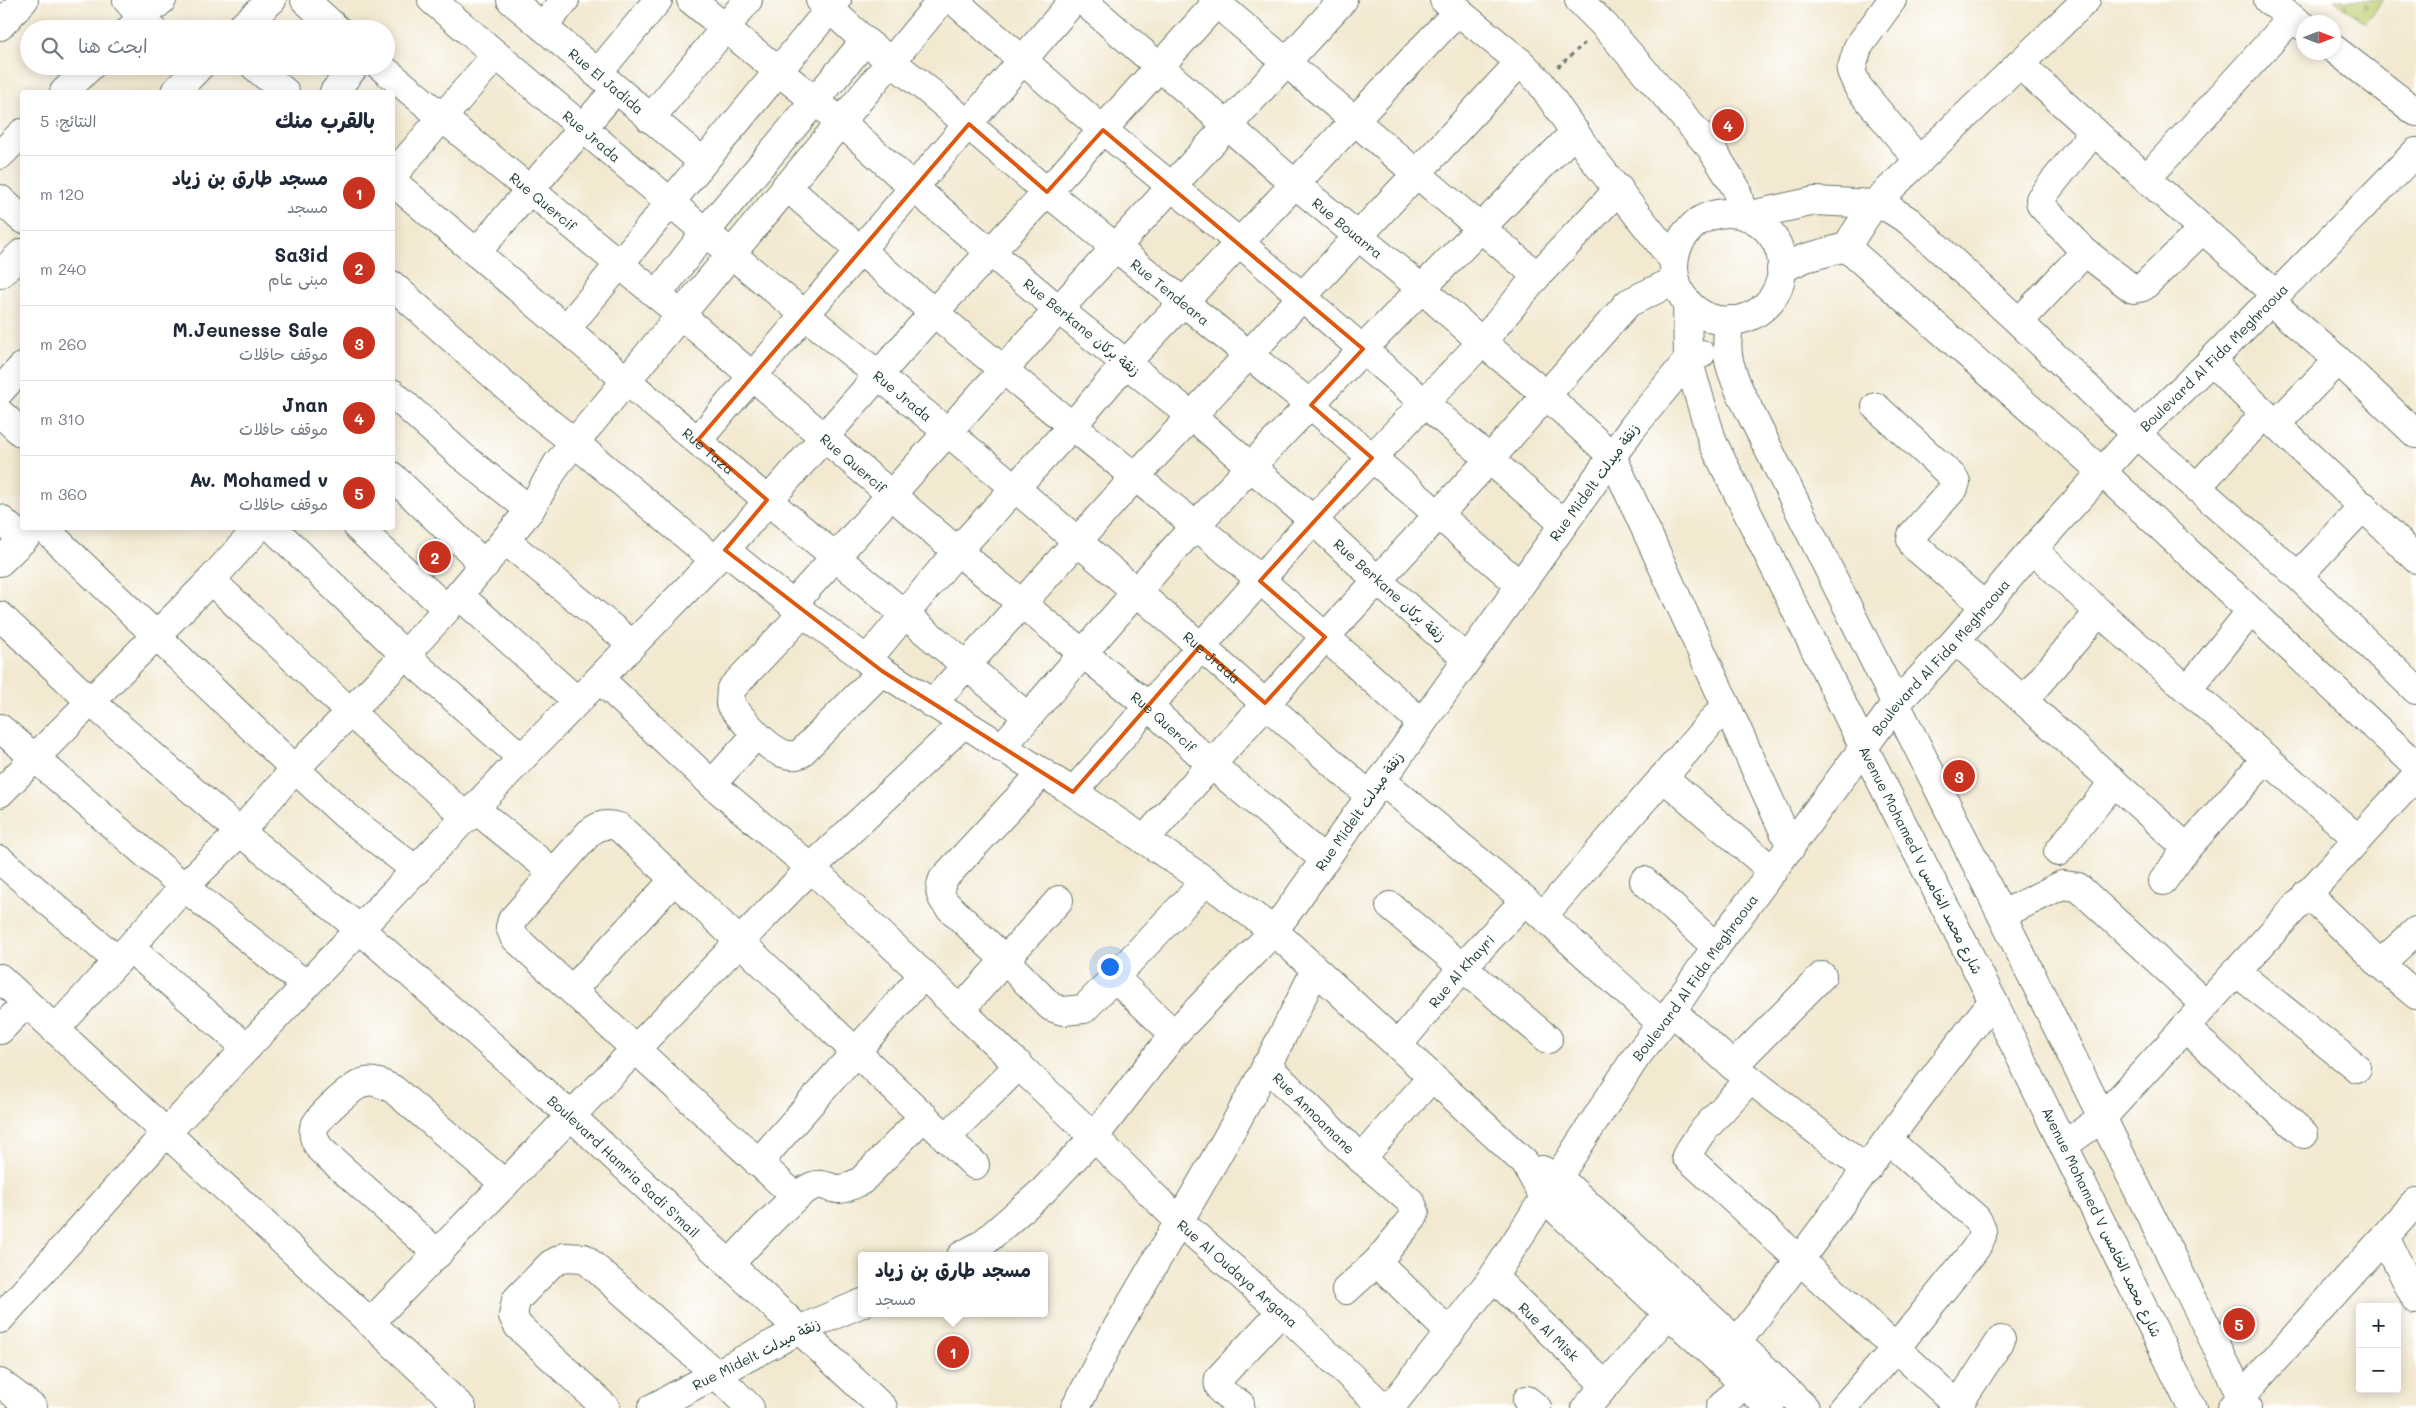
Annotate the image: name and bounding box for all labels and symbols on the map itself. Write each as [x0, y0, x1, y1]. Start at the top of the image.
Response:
north arrow [2296, 15, 2341, 60]
street label: Rue El Jadida [565, 43, 648, 118]
street label: Rue Jrada [559, 106, 625, 166]
pin: 4 [1712, 106, 1744, 144]
street label: Rue Quercif [506, 168, 581, 235]
street label: Rue Bouarra [1309, 193, 1387, 262]
street label: Rue Tendeara [1127, 254, 1214, 329]
street label: Rue Berkane زنقة بركان [1020, 274, 1144, 380]
street label: Boulevard Al Fida Meghraoua [2135, 279, 2292, 435]
street label: Rue Jrada [870, 366, 936, 425]
street label: Rue Midelt زنقة ميدلت [1545, 419, 1643, 545]
street label: Rue Taza [679, 423, 739, 478]
street label: Rue Quercif [816, 429, 892, 497]
street label: Rue Berkane زنقة بركان [1330, 534, 1450, 646]
pin: 2 [419, 538, 451, 576]
street label: Boulevard Al Fida Meghraoua [1867, 575, 2013, 739]
street label: Rue Jrada [1179, 626, 1245, 687]
street label: Rue Quercif [1127, 687, 1201, 756]
street label: Avenue Mohamed V شارع محمد الخامس [1854, 743, 1987, 978]
street label: Rue Midelt زنقة ميدلت [1311, 748, 1407, 874]
pin: 3 [1943, 757, 1975, 795]
street label: Boulevard Al Fida Meghraoua [1627, 890, 1762, 1064]
street label: Rue Al Khayri [1424, 930, 1498, 1011]
your location [1097, 954, 1123, 980]
street label: Rue Annoamane [1269, 1068, 1360, 1158]
street label: Boulevard Hamria Sadi S'mail [544, 1091, 704, 1241]
street label: Avenue Mohamed V شارع محمد الخامس [2037, 1104, 2166, 1341]
street label: Rue Al Oudaya Argana [1174, 1215, 1302, 1331]
street label: Rue Al Misk [1515, 1297, 1584, 1365]
pin: 5 [2223, 1305, 2255, 1343]
street label: Rue Midelt زنقة ميدلت [689, 1314, 823, 1394]
pin: 1 [937, 1333, 969, 1371]

